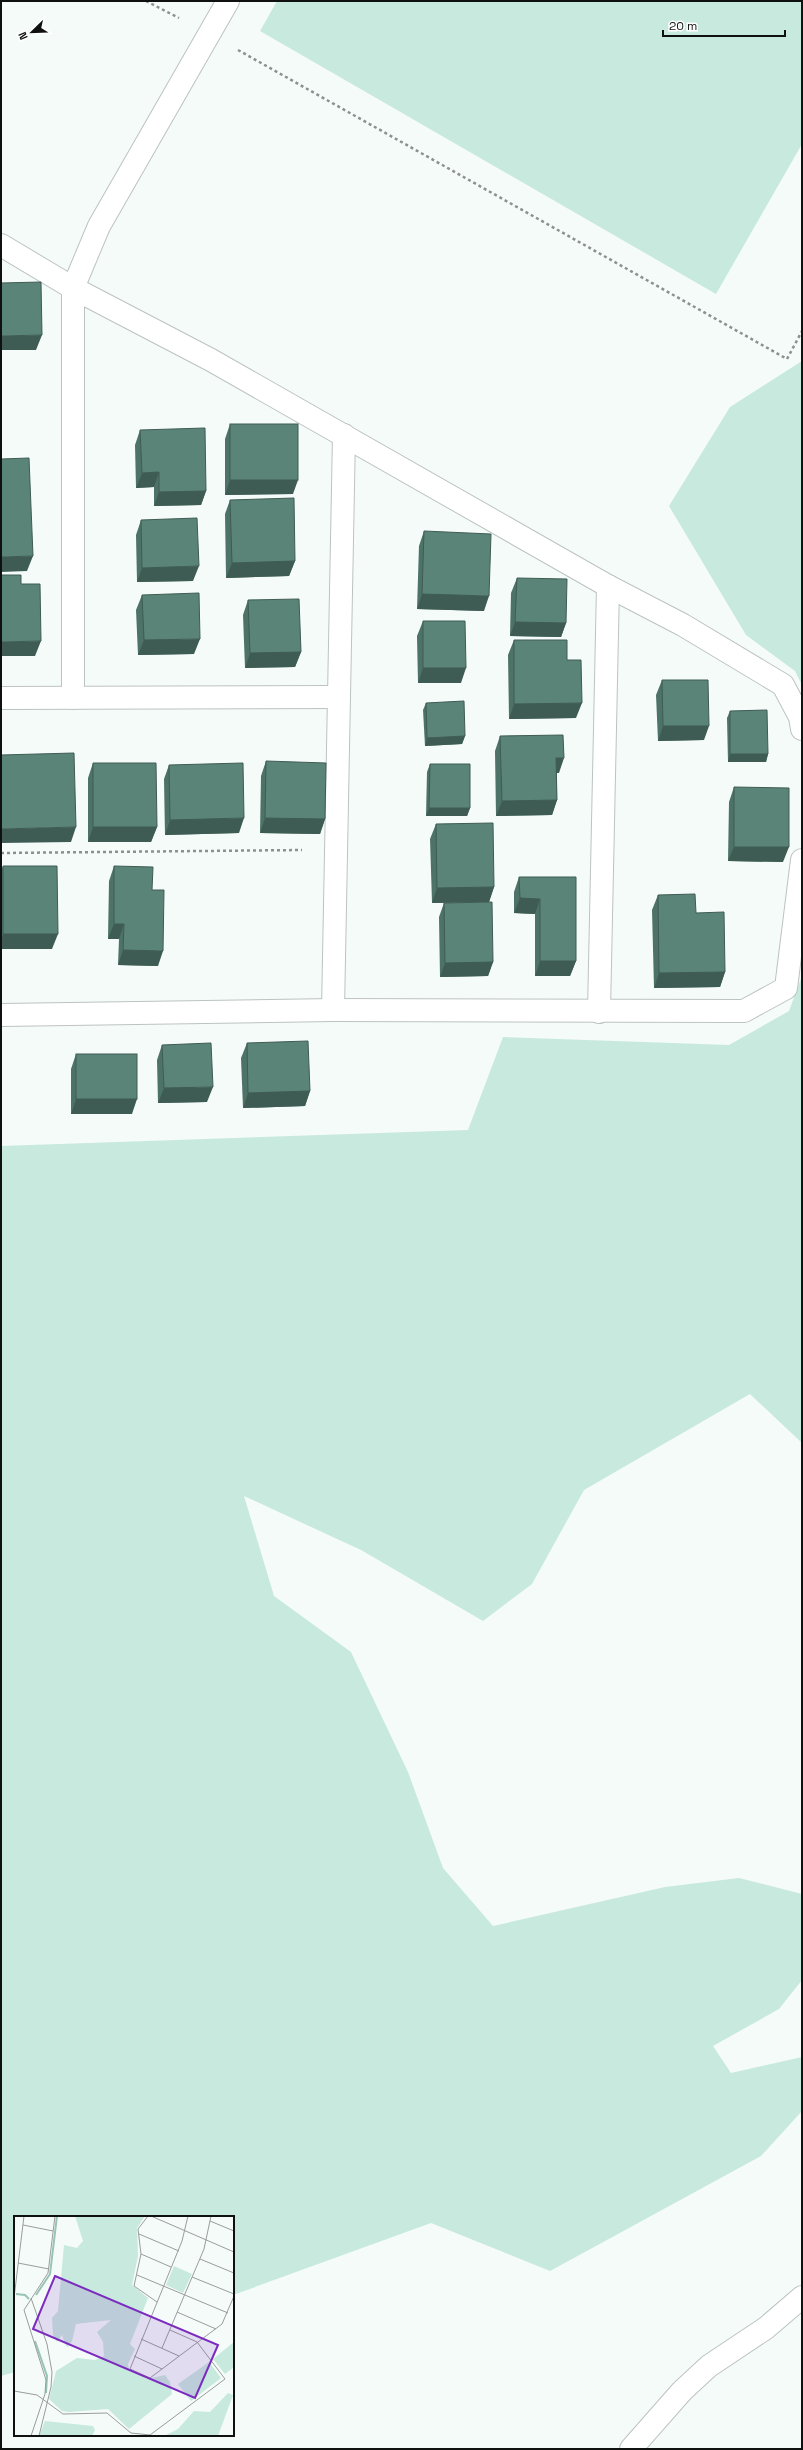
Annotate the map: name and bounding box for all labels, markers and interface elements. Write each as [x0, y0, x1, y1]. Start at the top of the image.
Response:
north arrow [12, 12, 52, 52]
scale bar [663, 12, 785, 38]
text: 20 m [669, 18, 697, 34]
text: N [15, 30, 31, 42]
inset map [14, 2216, 234, 2436]

